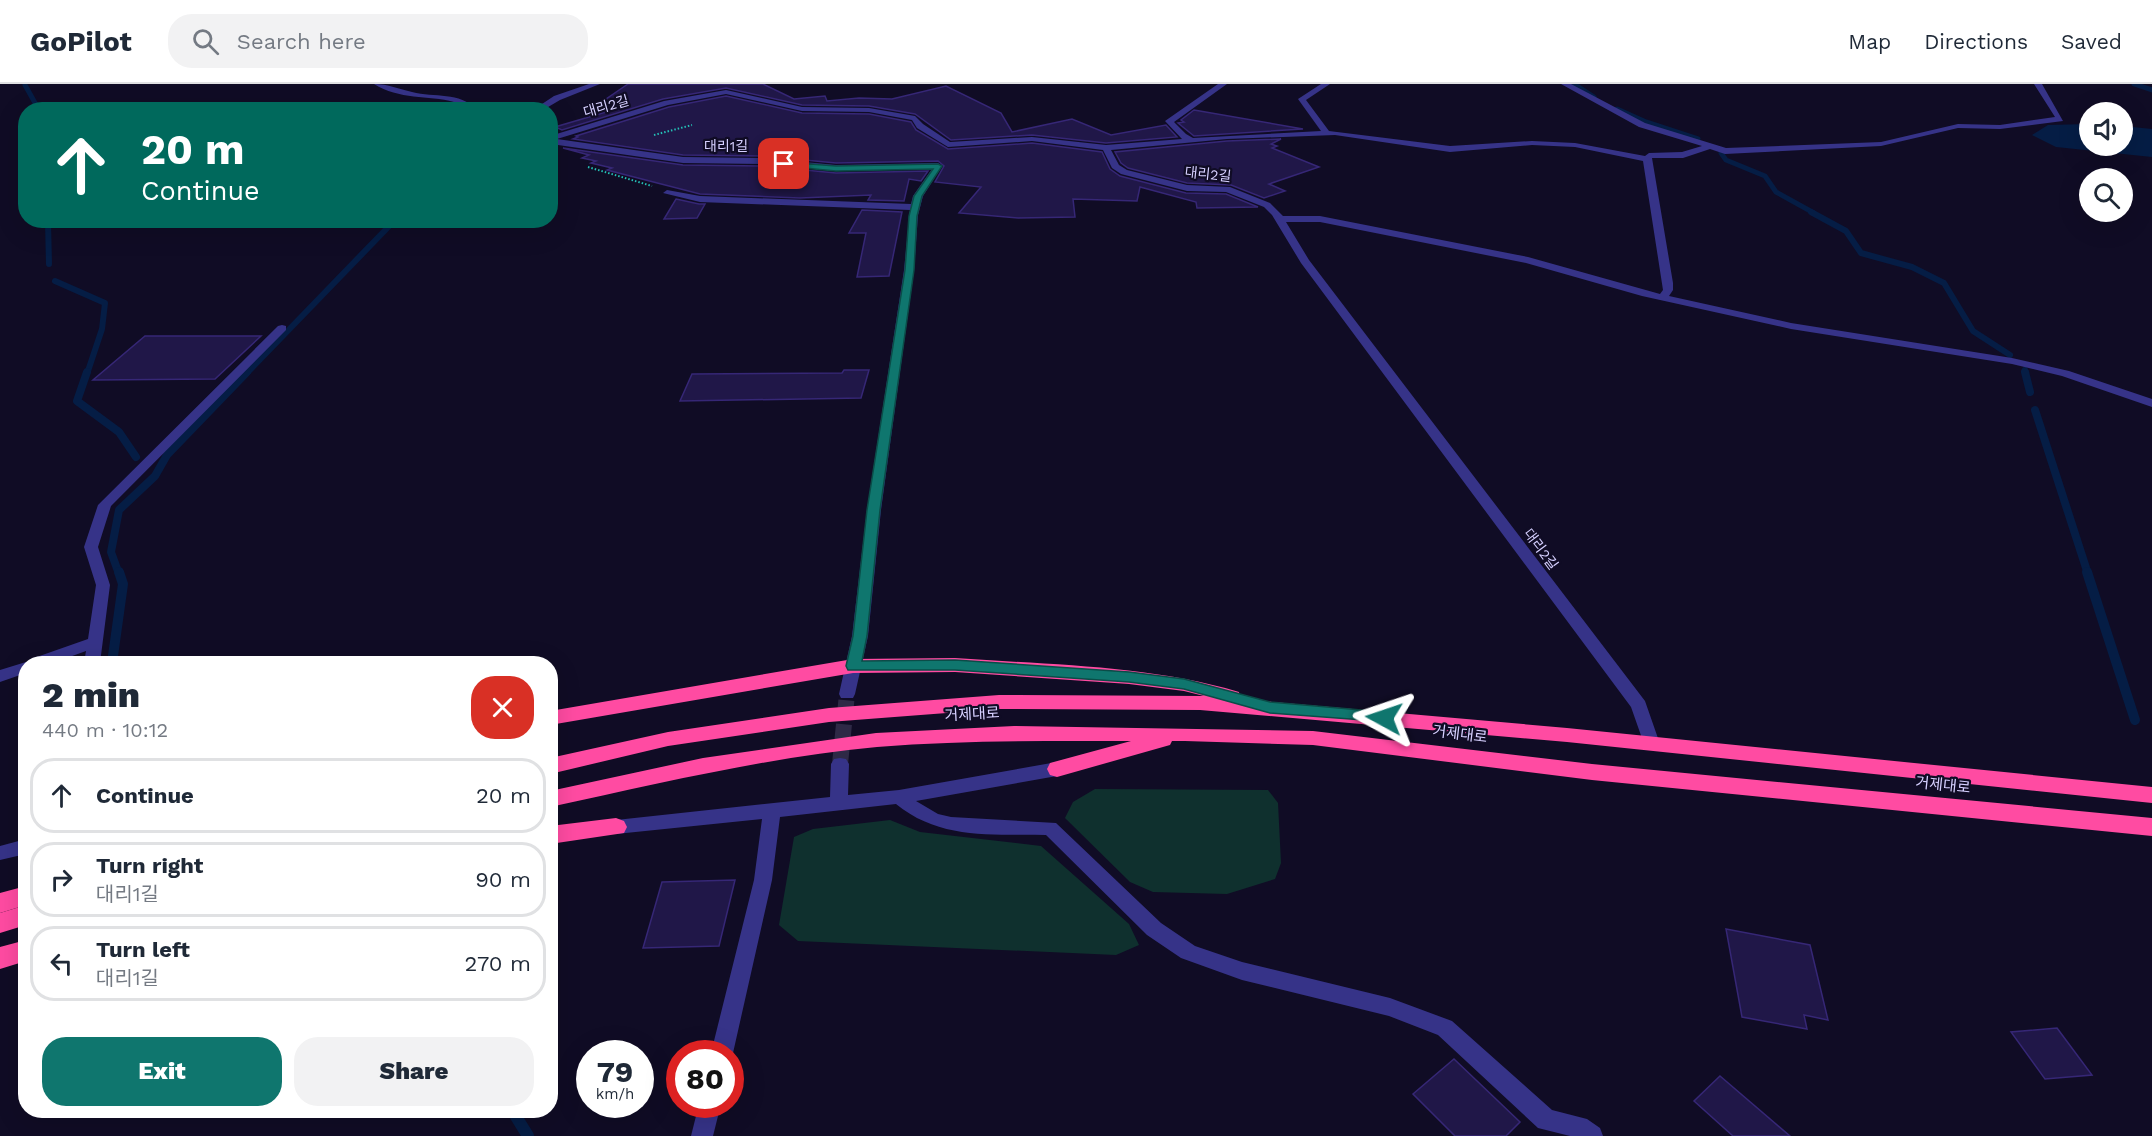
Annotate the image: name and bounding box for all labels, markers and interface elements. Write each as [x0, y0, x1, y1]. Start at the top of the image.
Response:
search box [168, 14, 588, 68]
text: GoPilot [30, 25, 132, 58]
icon: search [189, 25, 222, 58]
text: Search here [237, 29, 366, 54]
text: Map [1848, 29, 1891, 54]
text: Directions [1924, 29, 2028, 54]
text: Saved [2061, 29, 2122, 54]
street label: 대리2길 [581, 92, 631, 120]
map controls [2079, 102, 2133, 222]
button: sound [2079, 102, 2133, 156]
text: 20 m [141, 125, 245, 174]
icon: ahead [42, 126, 120, 204]
street label: 대리1길 [704, 138, 748, 154]
pin [758, 138, 809, 189]
icon: arrive [767, 147, 800, 180]
street label: 대리2길 [1184, 164, 1232, 184]
button: search [2079, 168, 2133, 222]
text: Continue [141, 175, 260, 207]
street label: 대리2길 [1521, 525, 1561, 573]
text: 2 min [42, 674, 140, 716]
button: close [471, 676, 534, 739]
position arrow [1352, 686, 1416, 750]
street label: 거제대로 [944, 704, 1000, 724]
text: 440 m · 10:12 [42, 718, 168, 742]
street label: 거제대로 [1432, 722, 1488, 746]
street label: 거제대로 [1915, 773, 1971, 797]
icon: ahead [45, 779, 78, 812]
text: Continue [96, 783, 194, 808]
text: 20 m [476, 783, 531, 808]
text: Turn right [96, 853, 203, 878]
icon: right [45, 863, 78, 896]
text: 90 m [475, 867, 531, 892]
text: 대리1길 [96, 882, 159, 906]
text: Turn left [96, 937, 190, 962]
icon: left [45, 947, 78, 980]
text: 270 m [465, 951, 531, 976]
text: 대리1길 [96, 966, 159, 990]
button: Exit [42, 1037, 282, 1106]
button: Share [294, 1037, 534, 1106]
speed limit sign: 80 [666, 1040, 744, 1118]
text: 79 [597, 1054, 633, 1089]
text: km/h [596, 1085, 634, 1103]

